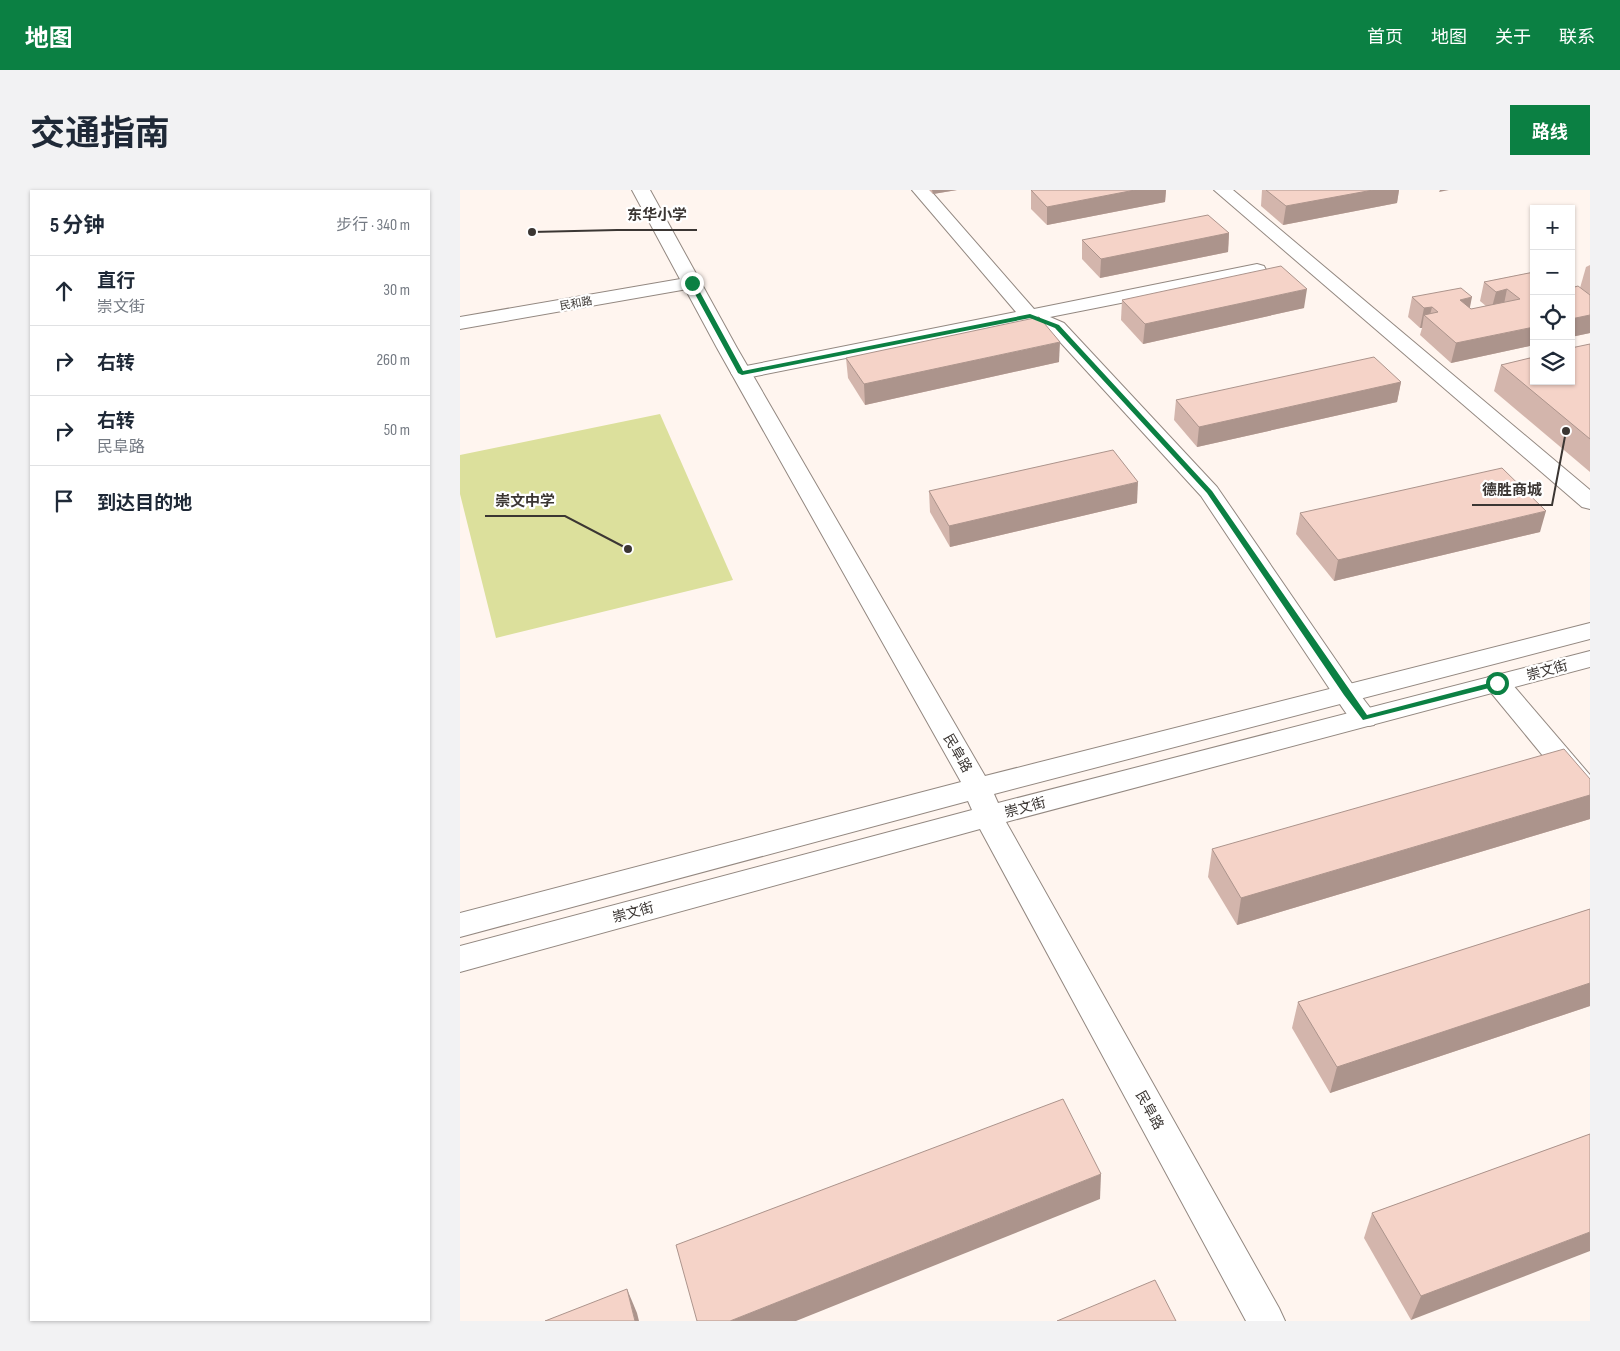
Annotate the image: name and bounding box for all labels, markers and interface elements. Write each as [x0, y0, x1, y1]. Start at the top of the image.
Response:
text: 地图 [25, 24, 73, 53]
text: 首页 [1367, 27, 1403, 48]
text: 地图 [1431, 27, 1467, 48]
text: 关于 [1495, 27, 1531, 48]
text: 联系 [1559, 27, 1595, 48]
button: 路线 [1510, 105, 1590, 155]
text: 交通指南 [30, 113, 170, 156]
callout: 东华小学 [617, 200, 697, 230]
map controls [1530, 205, 1575, 385]
button: + [1530, 205, 1575, 250]
text: 东华小学 [627, 206, 687, 225]
text: 5 分钟 [50, 213, 105, 238]
text: 步行 · 340 m [336, 216, 410, 235]
button: − [1530, 250, 1575, 295]
text: 直行 [97, 270, 135, 293]
route end [681, 272, 704, 295]
icon: ahead [50, 277, 78, 305]
text: 30 m [383, 281, 410, 300]
street label: 民和路 [559, 294, 593, 313]
button: locate [1530, 295, 1575, 340]
text: 崇文街 [97, 298, 145, 317]
button: layers [1530, 340, 1575, 385]
icon: right [50, 347, 78, 375]
text: 260 m [376, 351, 410, 370]
text: 右转 [97, 352, 135, 375]
text: 右转 [97, 410, 135, 433]
icon: right [50, 417, 78, 445]
text: 50 m [384, 421, 410, 440]
text: 民阜路 [97, 438, 145, 457]
callout: 德胜商城 [1472, 475, 1552, 505]
text: 德胜商城 [1482, 481, 1542, 500]
callout: 崇文中学 [485, 486, 565, 516]
icon: arrive [50, 487, 78, 515]
text: 到达目的地 [97, 492, 192, 515]
text: 崇文中学 [495, 492, 555, 511]
street label: 崇文街 [1525, 657, 1570, 684]
route start [1486, 672, 1509, 695]
street label: 民阜路 [940, 731, 975, 776]
street label: 崇文街 [1003, 794, 1048, 821]
street label: 崇文街 [611, 899, 656, 926]
street label: 民阜路 [1132, 1088, 1167, 1133]

